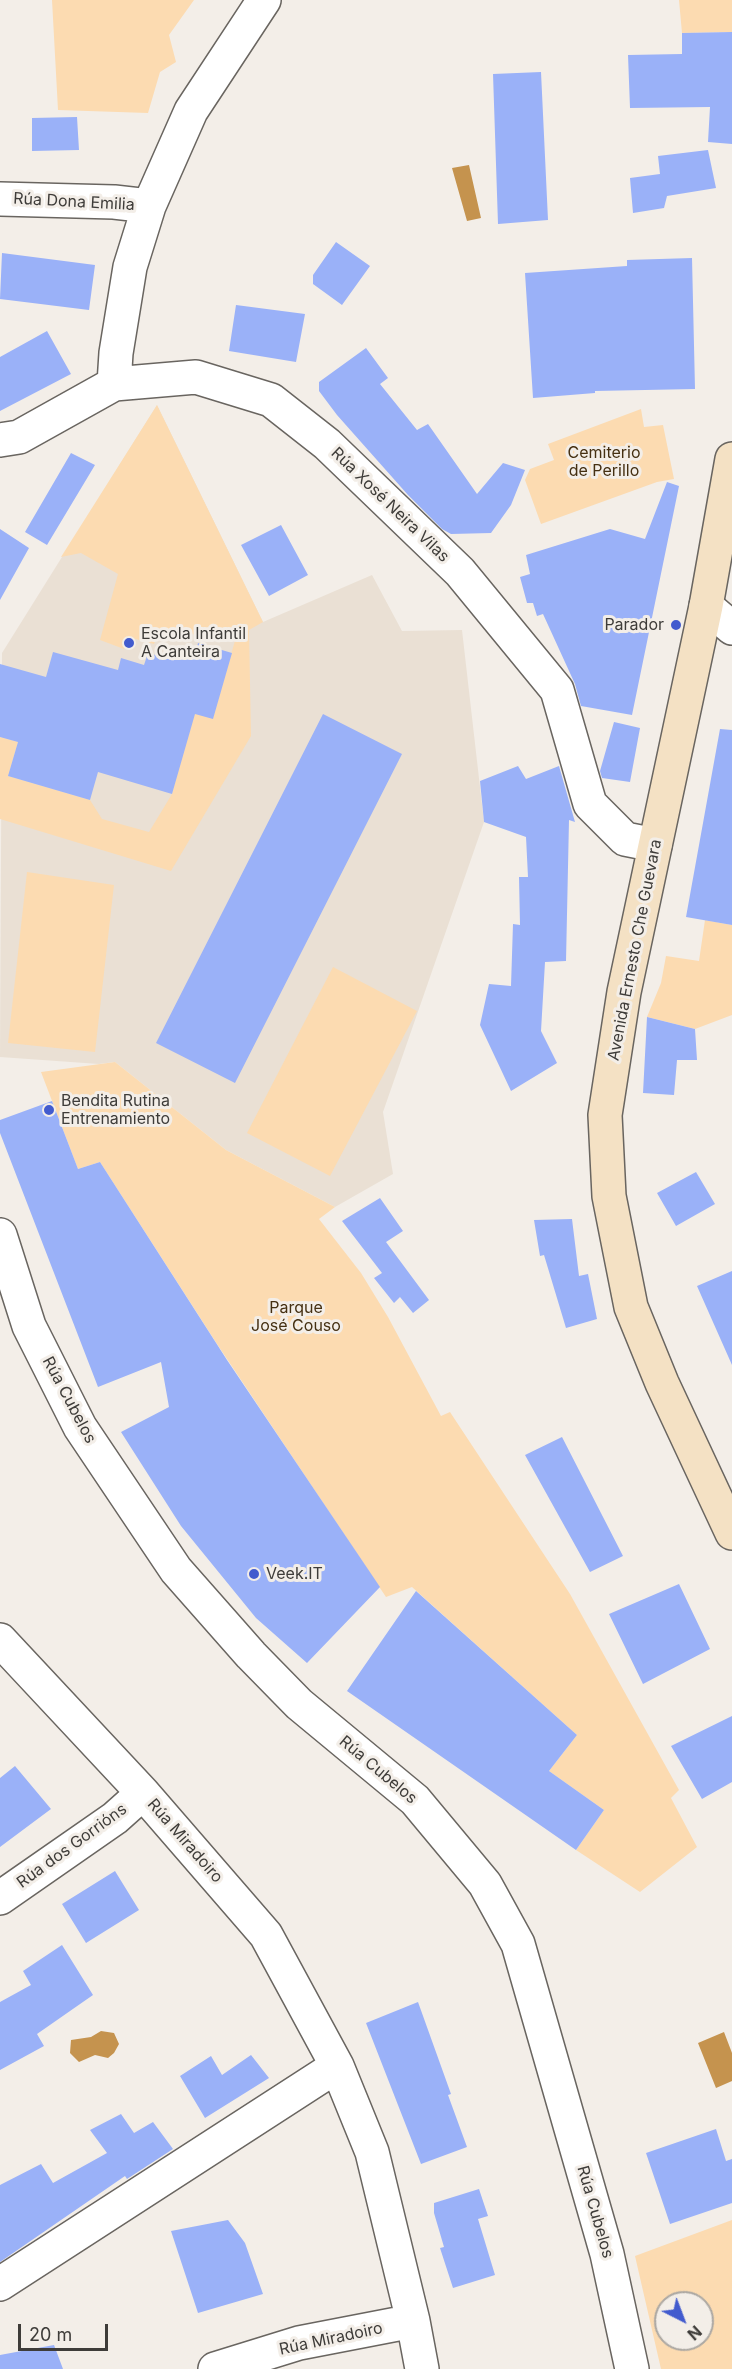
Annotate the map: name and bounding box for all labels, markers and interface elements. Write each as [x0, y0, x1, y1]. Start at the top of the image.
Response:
street label: Rúa Dona Emilia [13, 189, 135, 215]
park label: Cemiterio de Perillo [567, 443, 641, 481]
street label: Rúa Xosé Neira Vilas [327, 444, 453, 566]
place label: Parador [604, 615, 664, 635]
marker: Parador [669, 618, 683, 632]
place label: Escola Infantil A Canteira [141, 624, 246, 662]
marker: Escola Infantil A Canteira [122, 636, 136, 650]
street label: Avenida Ernesto Che Guevara [604, 838, 666, 1062]
place label: Bendita Rutina Entrenamiento [61, 1091, 170, 1129]
marker: Bendita Rutina Entrenamiento [42, 1103, 56, 1117]
park label: Parque José Couso [251, 1298, 341, 1336]
street label: Rúa Cubelos [38, 1353, 100, 1447]
place label: Veek.IT [266, 1564, 323, 1584]
marker: Veek.IT [247, 1567, 261, 1581]
street label: Rúa Cubelos [335, 1732, 421, 1808]
street label: Rúa Miradoiro [143, 1795, 227, 1887]
street label: Rúa dos Gorrións [13, 1800, 131, 1892]
street label: Rúa Cubelos [573, 2163, 617, 2261]
north arrow [654, 2291, 714, 2351]
scale bar [21, 2312, 111, 2350]
street label: Rúa Miradoiro [278, 2319, 384, 2359]
text: N [683, 2321, 706, 2344]
text: 20 m [29, 2324, 72, 2345]

